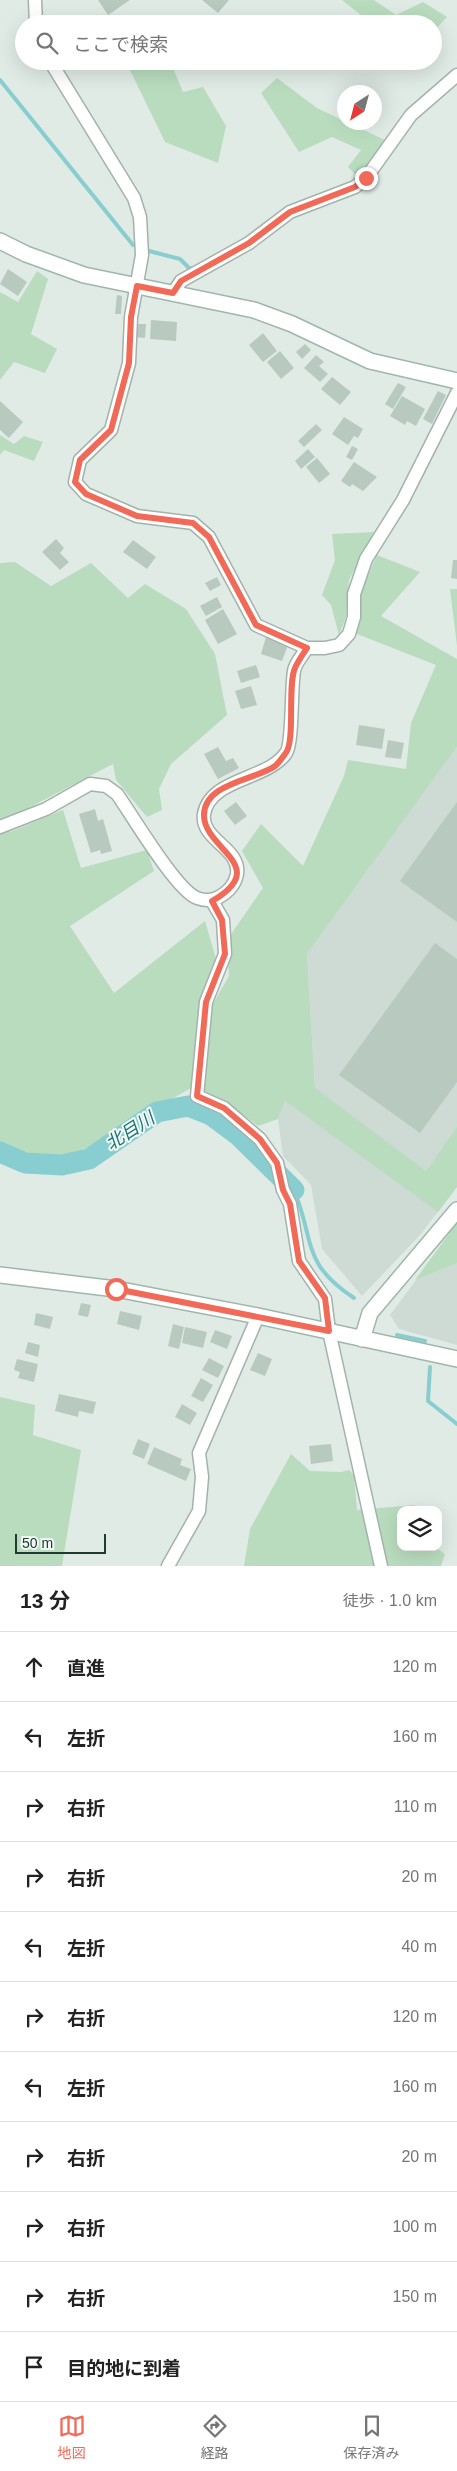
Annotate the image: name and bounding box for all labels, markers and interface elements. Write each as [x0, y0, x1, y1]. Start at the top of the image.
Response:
search box [15, 15, 442, 70]
icon: search [33, 29, 61, 57]
text: ここで検索 [73, 34, 168, 55]
north arrow [337, 85, 382, 130]
route end [355, 167, 378, 190]
water label: 北目川 [102, 1107, 160, 1154]
route start [105, 1278, 128, 1301]
map controls [397, 1506, 442, 1551]
button: layers [397, 1506, 442, 1551]
scale bar [15, 1531, 106, 1554]
text: 50 m [22, 1535, 53, 1551]
text: 13 分 [20, 1589, 70, 1612]
text: 徒歩 · 1.0 km [343, 1592, 437, 1609]
icon: ahead [20, 1653, 48, 1681]
text: 直進 [67, 1658, 105, 1679]
text: 120 m [393, 1658, 437, 1675]
icon: left [20, 1723, 48, 1751]
text: 左折 [67, 1728, 105, 1749]
text: 160 m [393, 1728, 437, 1745]
icon: right [20, 1793, 48, 1821]
text: 右折 [67, 1798, 105, 1819]
text: 110 m [394, 1798, 437, 1815]
icon: right [20, 1863, 48, 1891]
text: 右折 [67, 1868, 105, 1889]
text: 20 m [401, 1868, 437, 1885]
icon: left [20, 1933, 48, 1961]
text: 左折 [67, 1938, 105, 1959]
text: 40 m [401, 1938, 437, 1955]
icon: right [20, 2003, 48, 2031]
text: 右折 [67, 2008, 105, 2029]
text: 120 m [393, 2008, 437, 2025]
icon: left [20, 2073, 48, 2101]
text: 左折 [67, 2078, 105, 2099]
text: 160 m [393, 2078, 437, 2095]
icon: right [20, 2143, 48, 2171]
text: 右折 [67, 2148, 105, 2169]
text: 20 m [401, 2148, 437, 2165]
icon: right [20, 2213, 48, 2241]
text: 右折 [67, 2218, 105, 2239]
text: 100 m [393, 2218, 437, 2235]
icon: right [20, 2283, 48, 2311]
text: 右折 [67, 2288, 105, 2309]
text: 150 m [393, 2288, 437, 2305]
icon: arrive [20, 2353, 48, 2381]
text: 目的地に到着 [67, 2358, 181, 2379]
tab: 地図 [58, 2412, 86, 2462]
tab: 経路 [201, 2412, 229, 2462]
tab: 保存済み [344, 2412, 400, 2462]

